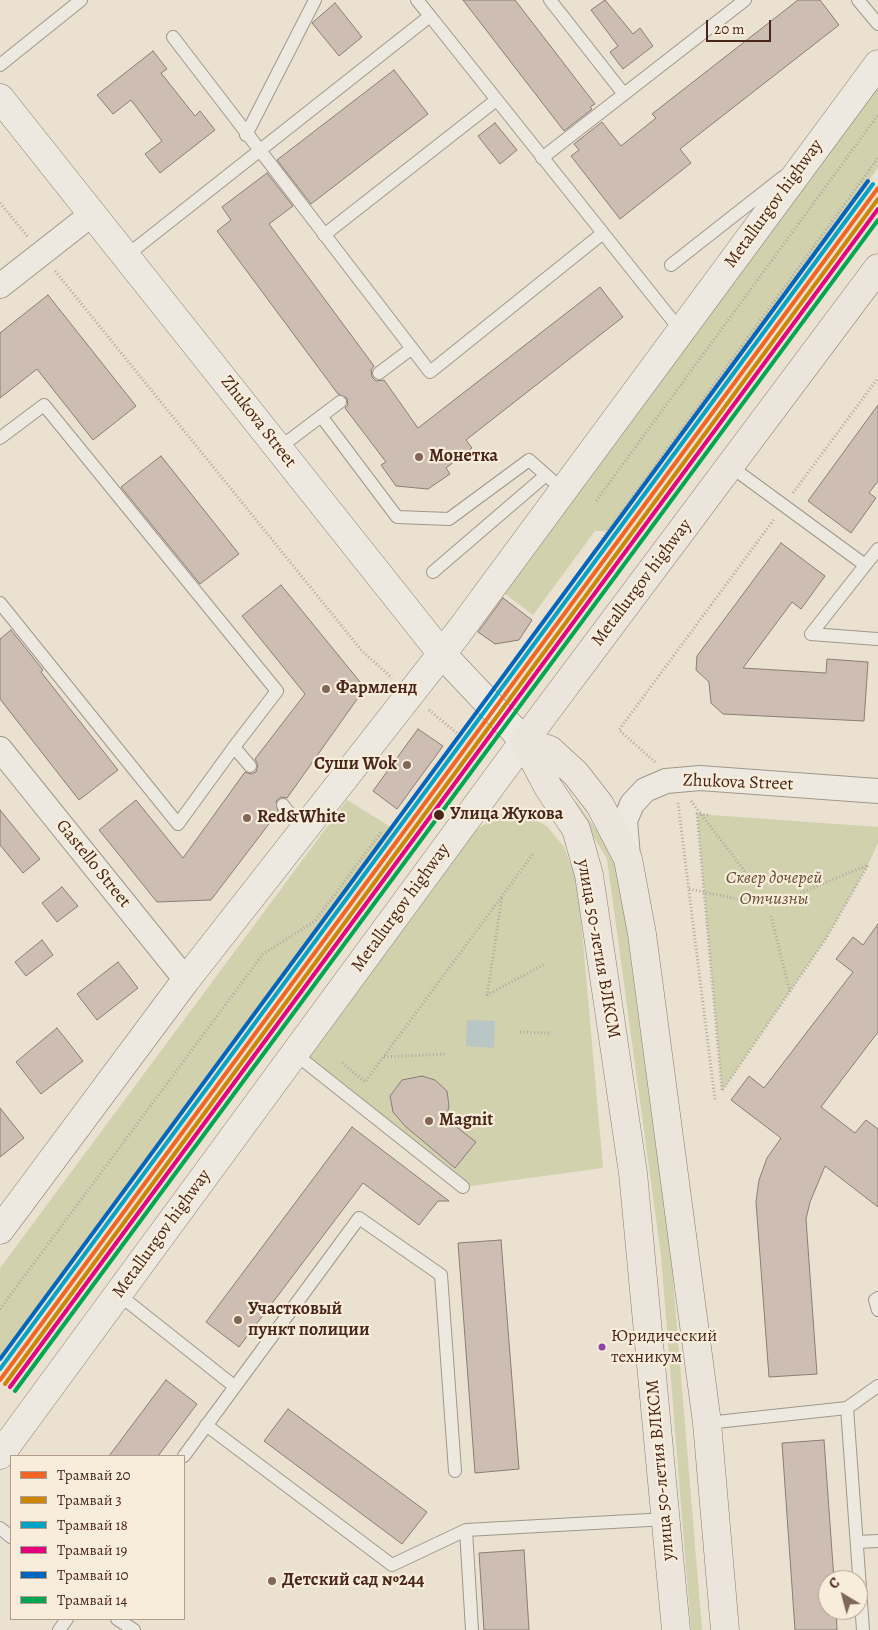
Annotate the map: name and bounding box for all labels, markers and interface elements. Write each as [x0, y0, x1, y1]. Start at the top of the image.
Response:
scale bar [708, 10, 773, 42]
text: 20 m [714, 19, 745, 39]
street label: Metallurgov highway [720, 136, 828, 272]
street label: Zhukova Street [215, 372, 301, 472]
place label: Монетка [429, 446, 498, 468]
marker: Монетка [413, 451, 425, 463]
street label: Metallurgov highway [587, 515, 697, 651]
place label: Фармленд [336, 678, 417, 700]
marker: Фармленд [320, 683, 332, 695]
place label: Суши Wok [314, 754, 397, 776]
marker: Суши Wok [401, 759, 413, 771]
street label: Zhukova Street [682, 770, 794, 796]
place label: Улица Жукова [450, 804, 563, 826]
place label: Red&White [257, 807, 346, 829]
marker: Улица Жукова [432, 808, 446, 822]
marker: Red&White [241, 812, 253, 824]
street label: Gastello Street [51, 816, 135, 912]
street label: Metallurgov highway [347, 840, 455, 976]
street label: улица 50-летия ВЛКСМ [572, 858, 624, 1040]
park label: Сквер дочерей Отчизны [726, 868, 822, 911]
place label: Magnit [439, 1110, 493, 1132]
marker: Magnit [423, 1115, 435, 1127]
street label: Metallurgov highway [108, 1166, 216, 1302]
place label: Участковый пункт полиции [248, 1299, 370, 1342]
marker: Участковый пункт полиции [232, 1314, 244, 1326]
place label: Юридический техникум [611, 1327, 717, 1367]
marker: Юридический техникум [597, 1342, 607, 1352]
street label: улица 50-летия ВЛКСМ [642, 1379, 680, 1561]
legend [10, 1455, 185, 1620]
text: Трамвай 20 [57, 1465, 131, 1485]
text: Трамвай 3 [57, 1490, 122, 1510]
text: Трамвай 18 [57, 1515, 128, 1535]
text: Трамвай 19 [57, 1540, 127, 1560]
text: Трамвай 10 [57, 1565, 129, 1585]
place label: Детский сад №244 [282, 1570, 425, 1592]
north arrow [818, 1570, 868, 1620]
text: С [825, 1573, 843, 1594]
marker: Детский сад №244 [266, 1575, 278, 1587]
text: Трамвай 14 [57, 1590, 127, 1610]

